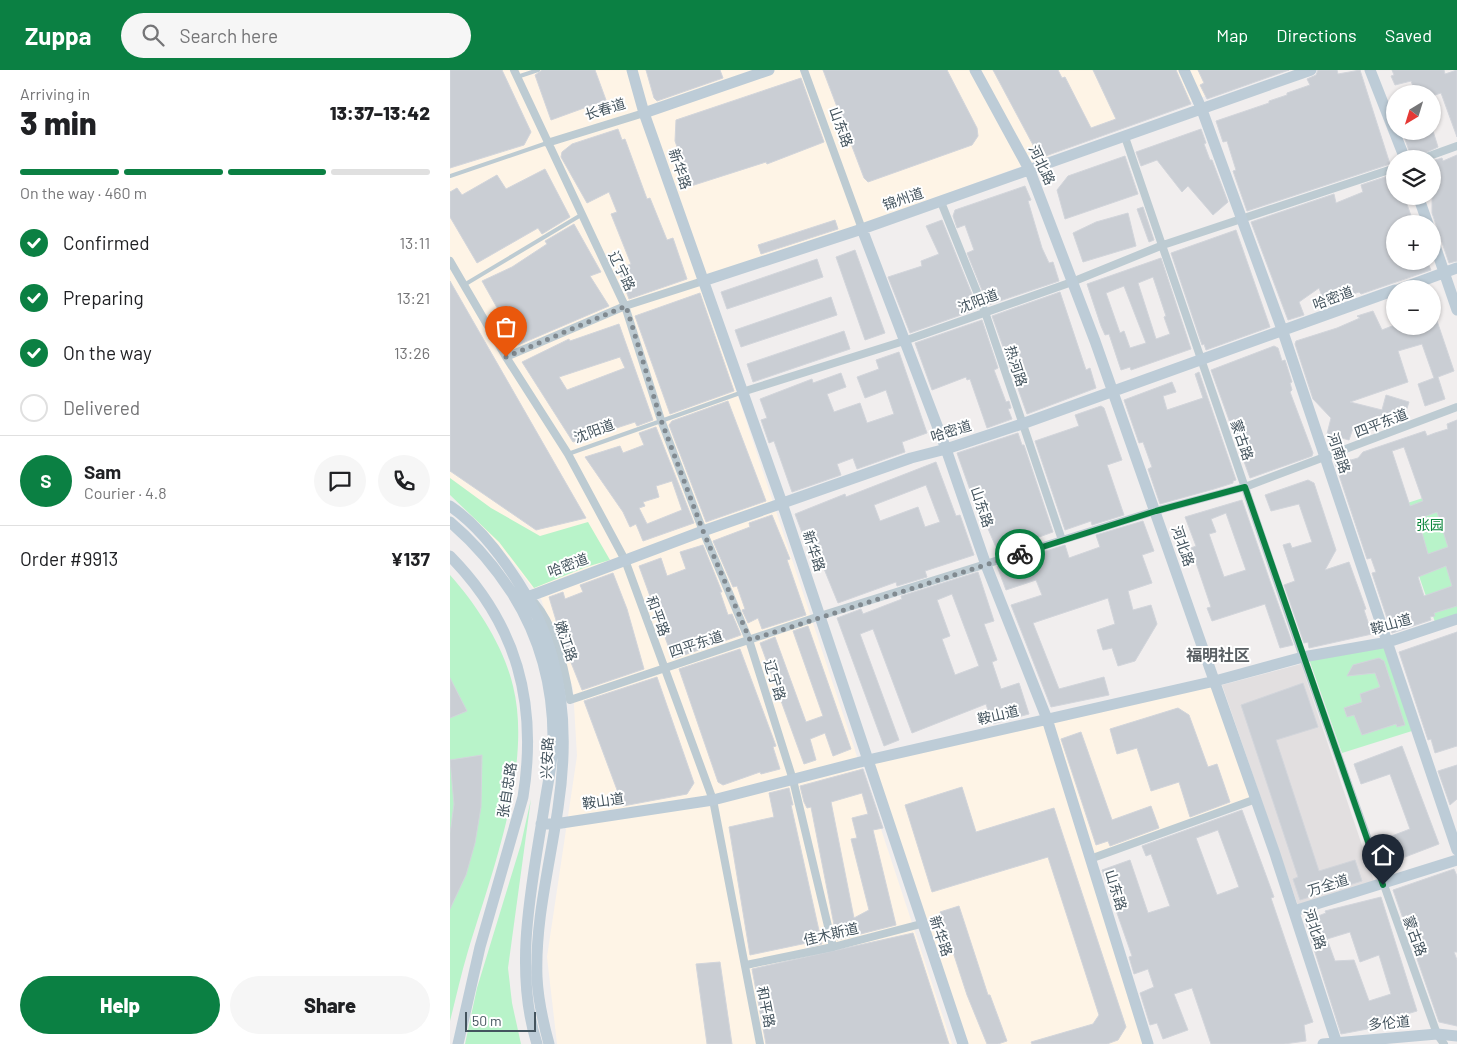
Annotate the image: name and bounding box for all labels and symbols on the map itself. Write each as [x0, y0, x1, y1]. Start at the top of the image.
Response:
north arrow [1386, 85, 1441, 140]
street label: 长春道 [582, 94, 627, 123]
street label: 山东路 [826, 104, 857, 149]
street label: 河北路 [1026, 142, 1059, 187]
street label: 新华路 [666, 146, 695, 191]
street label: 锦州道 [880, 184, 925, 213]
street label: 辽宁路 [606, 248, 639, 293]
street label: 哈密道 [1310, 282, 1355, 313]
street label: 沈阳道 [955, 285, 1000, 316]
pin [485, 306, 527, 357]
street label: 热河路 [1002, 343, 1031, 388]
street label: 四平东道 [1352, 405, 1410, 441]
street label: 沈阳道 [571, 415, 616, 446]
street label: 哈密道 [928, 416, 973, 445]
street label: 蒙古路 [1228, 417, 1257, 462]
street label: 河南路 [1325, 430, 1354, 475]
street label: 山东路 [968, 484, 997, 529]
park label: 张园 [1416, 516, 1444, 533]
street label: 河北路 [1169, 523, 1198, 568]
street label: 新华路 [800, 528, 829, 573]
courier [995, 529, 1045, 579]
street label: 哈密道 [545, 549, 590, 580]
street label: 和平路 [643, 593, 674, 638]
street label: 鞍山道 [1368, 610, 1413, 637]
street label: 嫩江路 [552, 618, 581, 663]
street label: 四平东道 [667, 627, 725, 660]
district label: 福明社区 [1186, 645, 1250, 664]
street label: 辽宁路 [761, 657, 790, 702]
street label: 鞍山道 [976, 702, 1020, 728]
street label: 兴安路 [537, 737, 556, 779]
street label: 张自忠路 [494, 761, 519, 819]
street label: 鞍山道 [581, 789, 625, 812]
pin [1362, 834, 1404, 885]
street label: 山东路 [1102, 867, 1131, 912]
street label: 万全道 [1305, 870, 1350, 899]
street label: 河北路 [1301, 906, 1330, 951]
street label: 新华路 [927, 913, 956, 958]
street label: 蒙古路 [1400, 913, 1431, 958]
street label: 佳木斯道 [802, 919, 860, 948]
street label: 和平路 [754, 985, 779, 1029]
scale bar [465, 1009, 536, 1032]
street label: 多伦道 [1367, 1012, 1411, 1033]

